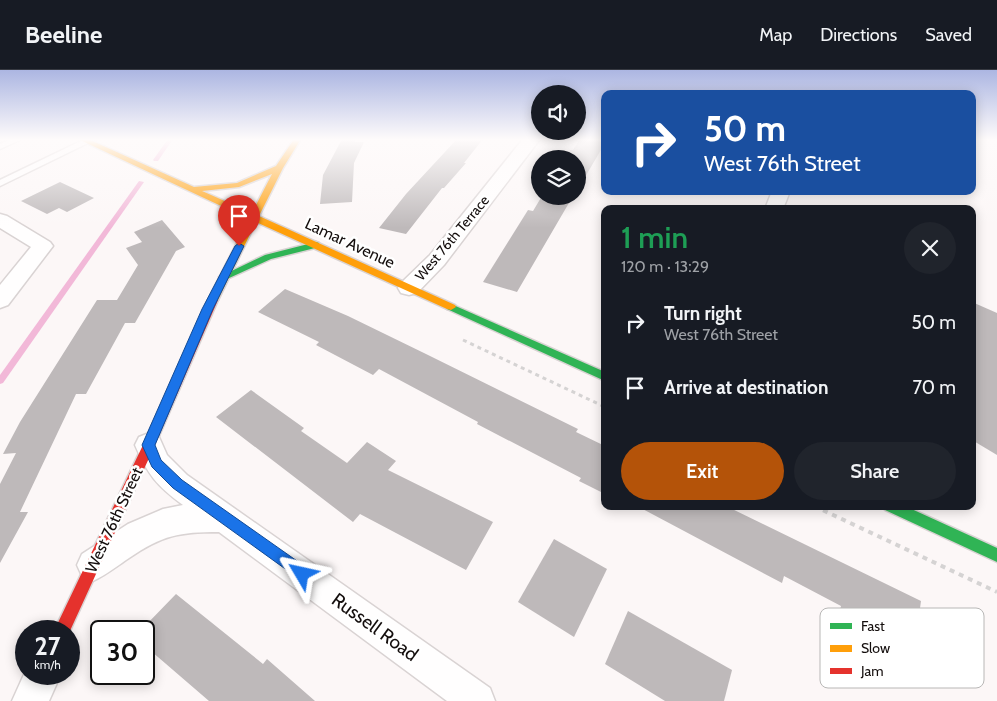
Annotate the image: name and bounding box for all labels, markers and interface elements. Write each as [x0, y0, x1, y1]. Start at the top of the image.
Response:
text: Beeline [25, 20, 102, 49]
text: Map [759, 24, 792, 46]
text: Directions [820, 24, 897, 46]
text: Saved [925, 24, 972, 46]
map controls [531, 85, 586, 205]
button: sound [531, 85, 586, 140]
text: 50 m [704, 107, 786, 150]
icon: right [621, 110, 686, 175]
button: layers [531, 150, 586, 205]
text: West 76th Street [704, 150, 861, 177]
street label: West 76th Terrace [411, 192, 493, 284]
pin [218, 195, 260, 246]
icon: arrive [225, 202, 253, 230]
street label: Lamar Avenue [302, 214, 398, 272]
text: 1 min [621, 219, 688, 256]
button: close [904, 222, 956, 274]
text: 120 m · 13:29 [621, 257, 709, 276]
text: Turn right [664, 302, 742, 325]
icon: right [621, 309, 649, 337]
text: 50 m [912, 311, 956, 334]
text: West 76th Street [664, 325, 778, 344]
icon: arrive [621, 374, 649, 402]
text: Arrive at destination [664, 376, 828, 399]
text: 70 m [912, 376, 956, 399]
button: Exit [621, 442, 784, 500]
button: Share [794, 442, 956, 500]
street label: West 76th Street [81, 464, 147, 576]
position arrow [275, 547, 327, 599]
street label: Russell Road [327, 588, 423, 666]
legend [820, 608, 984, 688]
text: Fast [861, 617, 885, 635]
speed limit sign: 30 [90, 620, 155, 685]
text: 27 [35, 631, 60, 661]
text: Slow [861, 639, 890, 657]
text: km/h [34, 657, 61, 672]
text: Jam [860, 662, 883, 680]

